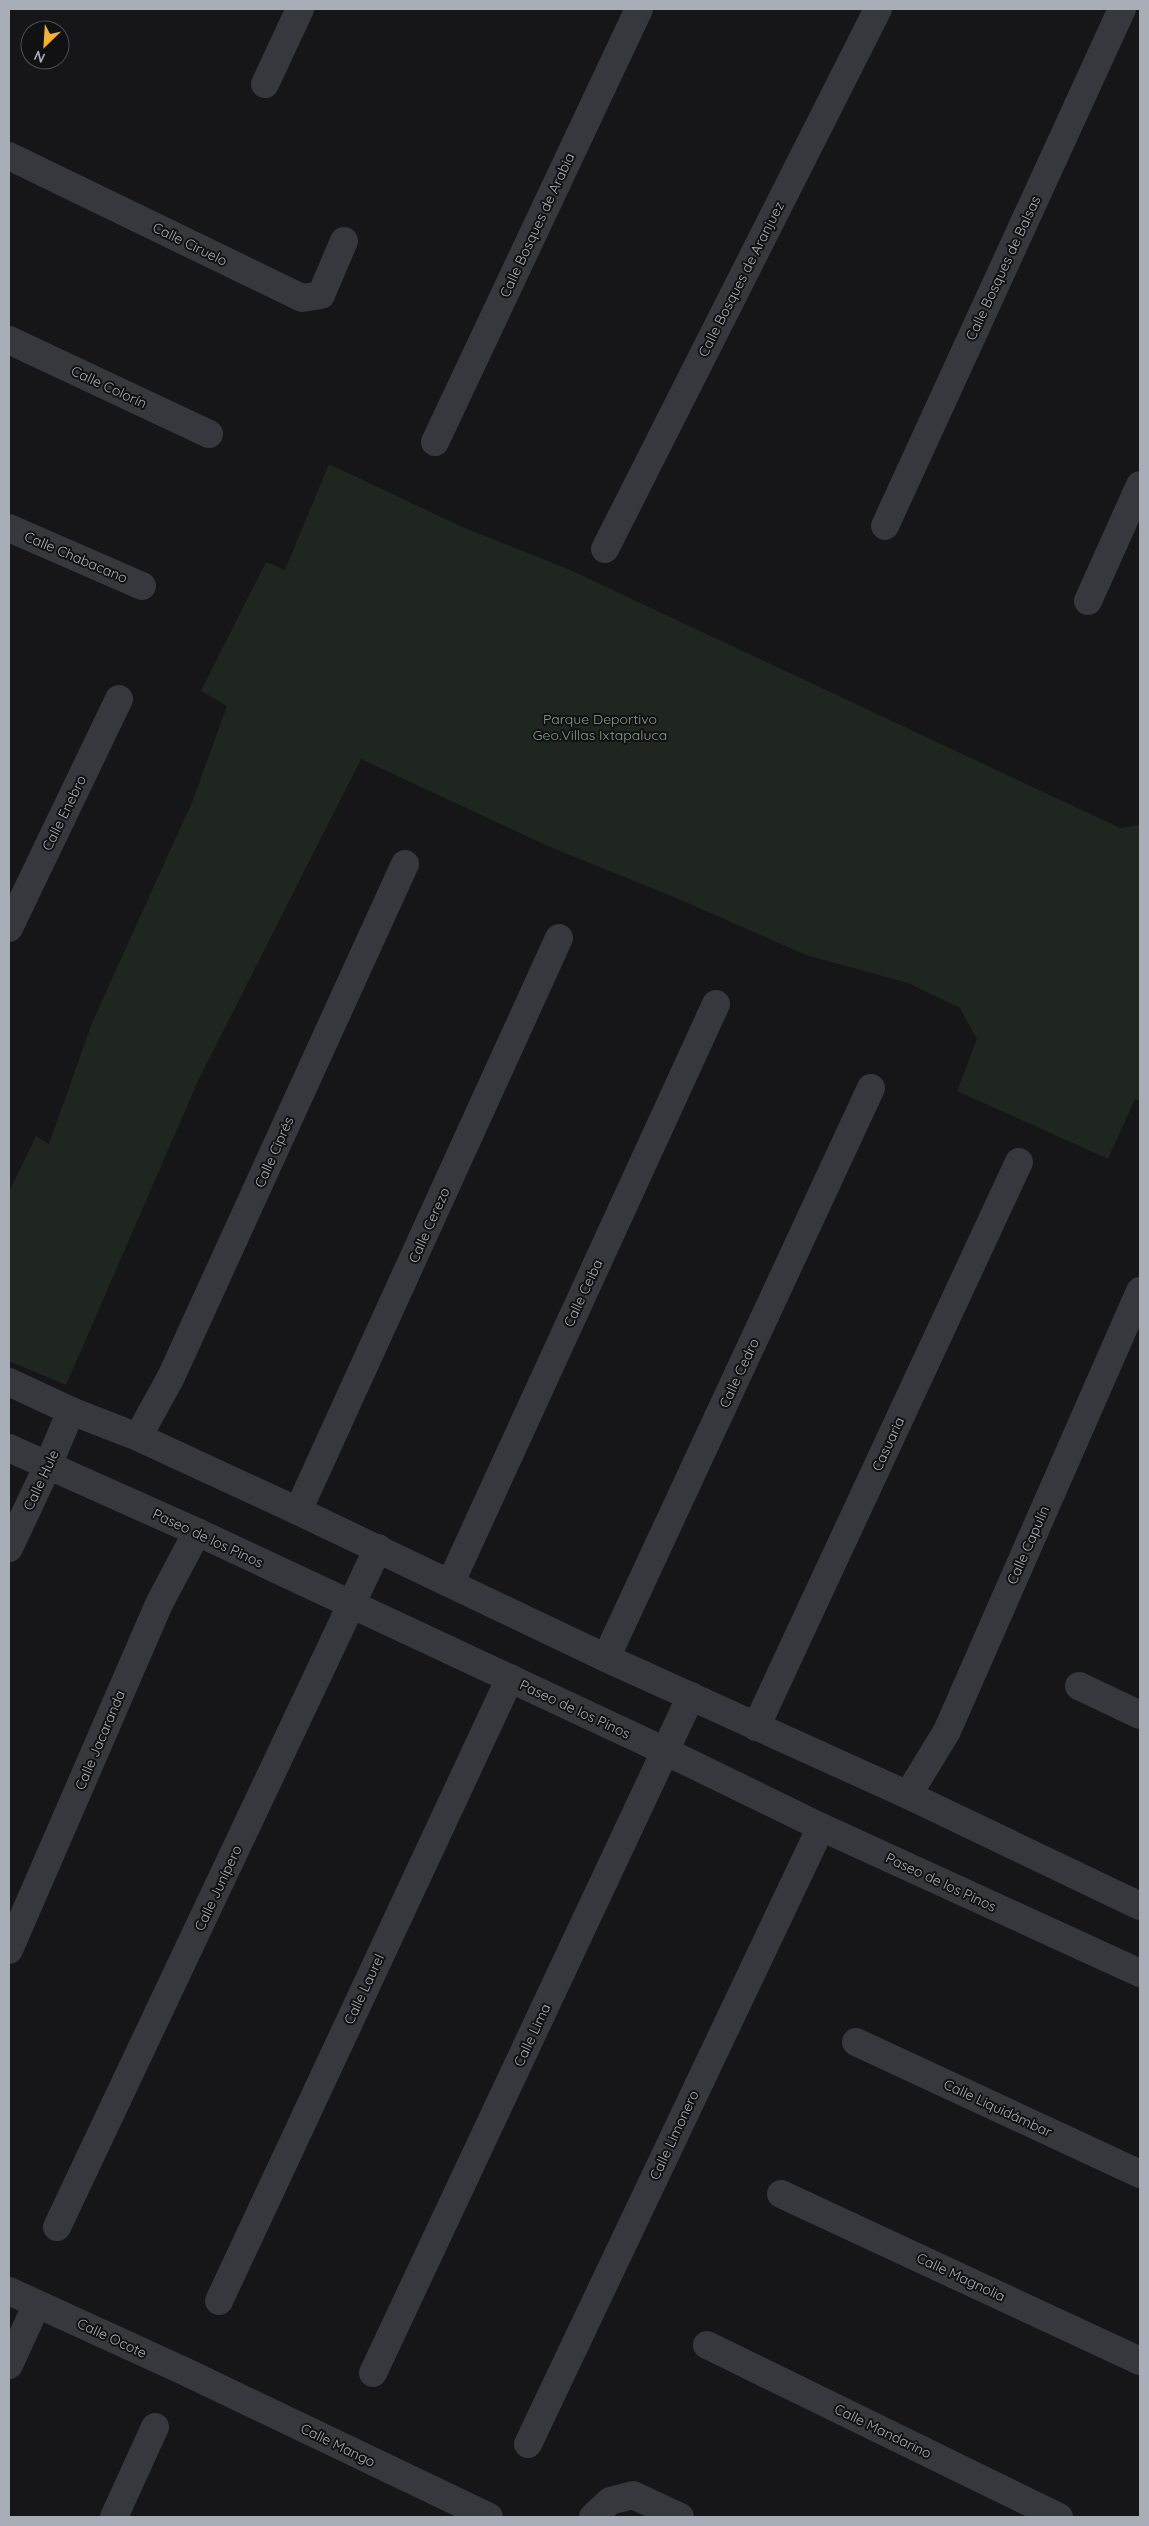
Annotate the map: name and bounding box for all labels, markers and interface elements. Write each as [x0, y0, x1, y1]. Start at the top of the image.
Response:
north arrow [20, 20, 70, 70]
text: N [31, 46, 48, 67]
street label: Calle Bosques de Arabia [496, 150, 578, 300]
street label: Calle Bosques de Balsas [962, 193, 1044, 343]
street label: Calle Bosques de Aranjuez [694, 198, 788, 360]
street label: Calle Ciruelo [150, 218, 230, 270]
street label: Calle Colorín [68, 362, 150, 412]
street label: Calle Chabacano [22, 527, 130, 587]
park label: Parque Deportivo Geo.Villas Ixtapaluca [533, 710, 667, 744]
street label: Calle Enebro [38, 772, 90, 854]
street label: Calle Ciprés [250, 1114, 298, 1190]
street label: Calle Cerezo [404, 1184, 454, 1266]
street label: Calle Ceiba [559, 1256, 607, 1330]
street label: Calle Cedro [715, 1335, 763, 1411]
street label: Casuaria [868, 1414, 908, 1474]
street label: Calle Hule [19, 1447, 63, 1513]
street label: Calle Capulín [1003, 1503, 1053, 1587]
street label: Paseo de los Pinos [150, 1504, 266, 1572]
street label: Paseo de los Pinos [517, 1675, 633, 1743]
street label: Calle Jacaranda [71, 1687, 129, 1793]
street label: Calle Junípero [190, 1842, 246, 1934]
street label: Paseo de los Pinos [883, 1848, 999, 1916]
street label: Calle Laurel [340, 1951, 388, 2027]
street label: Calle Lima [510, 2001, 554, 2069]
street label: Calle Liquidámbar [941, 2075, 1056, 2141]
street label: Calle Limonero [645, 2087, 703, 2183]
street label: Calle Magnolia [914, 2249, 1008, 2305]
street label: Calle Ocote [74, 2314, 150, 2362]
street label: Calle Mandarino [832, 2400, 934, 2462]
street label: Calle Mango [298, 2419, 378, 2471]

